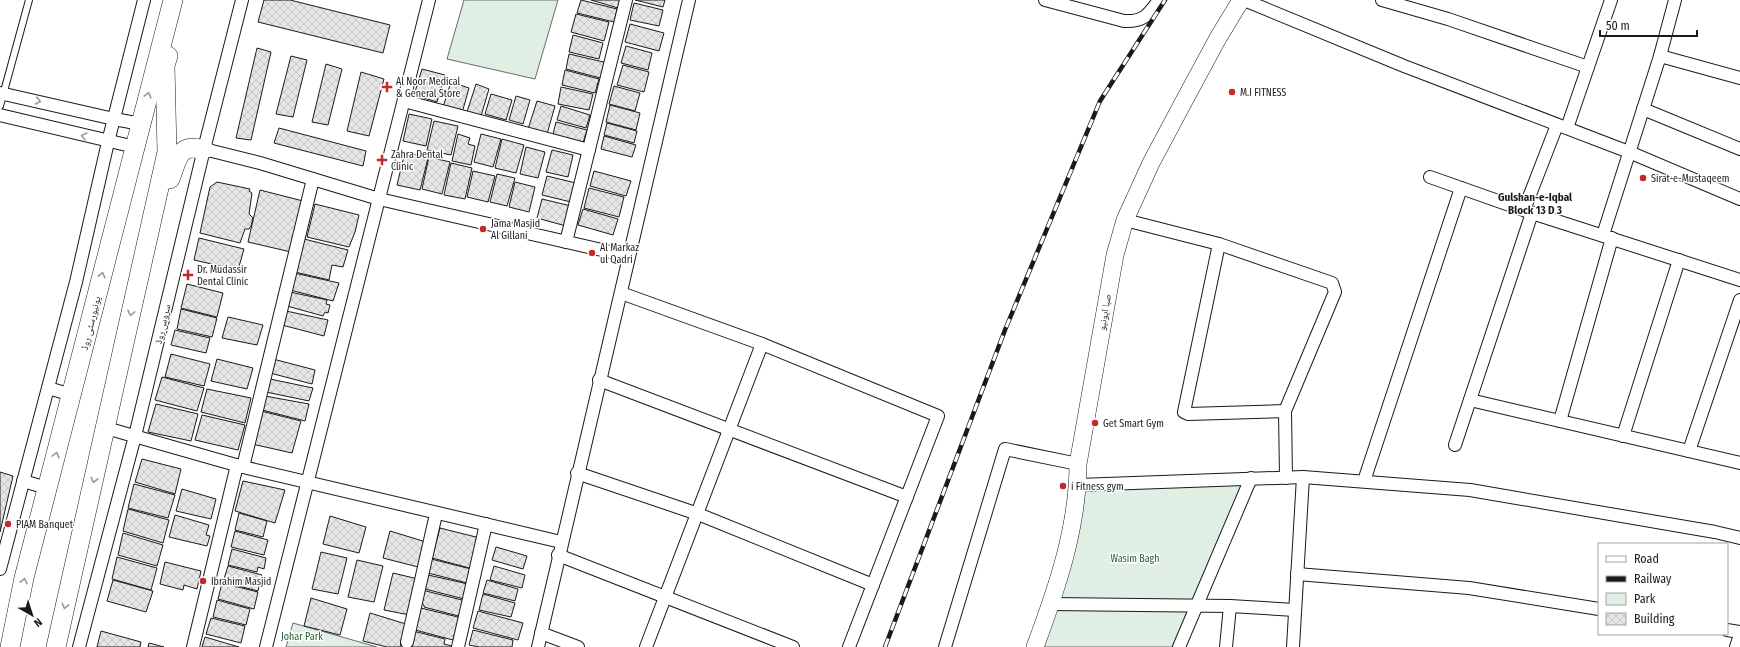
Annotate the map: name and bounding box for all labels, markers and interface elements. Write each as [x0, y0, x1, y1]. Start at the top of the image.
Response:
scale bar [1600, 12, 1697, 38]
text: 50 m [1606, 19, 1630, 33]
place label: Al Noor Medical & General Store [396, 76, 461, 100]
marker: Al Noor Medical & General Store [381, 81, 393, 93]
marker: M.I FITNESS [1227, 87, 1237, 97]
place label: M.I FITNESS [1240, 87, 1286, 99]
one-way arrow [144, 92, 152, 98]
one-way arrow [35, 97, 41, 105]
one-way arrow [80, 132, 87, 140]
place label: Zahra Dental Clinic [391, 149, 443, 173]
marker: Zahra Dental Clinic [376, 154, 388, 166]
marker: Sirat-e-Mustaqeem [1638, 173, 1648, 183]
place label: Sirat-e-Mustaqeem [1651, 173, 1729, 185]
district label: Gulshan-e-Iqbal Block 13 D 3 [1498, 191, 1573, 217]
place label: Jama Masjid Al Gillani [491, 218, 540, 242]
marker: Jama Masjid Al Gillani [478, 224, 488, 234]
place label: Al Markaz ul Qadri [600, 242, 639, 266]
marker: Al Markaz ul Qadri [587, 248, 597, 258]
place label: Dr. Mudassir Dental Clinic [197, 264, 249, 288]
marker: Dr. Mudassir Dental Clinic [182, 269, 194, 281]
one-way arrow [98, 272, 106, 279]
street label: صبا ایونیو [1096, 293, 1114, 332]
street label: یونیورسٹی روڈ [78, 295, 103, 351]
street label: سروس روڈ [153, 303, 173, 345]
one-way arrow [128, 310, 136, 316]
marker: Get Smart Gym [1090, 418, 1100, 428]
place label: Get Smart Gym [1103, 418, 1164, 430]
one-way arrow [51, 452, 60, 459]
one-way arrow [91, 476, 99, 483]
marker: i Fitness gym [1058, 481, 1068, 491]
place label: i Fitness gym [1071, 481, 1124, 493]
marker: PIAM Banquet [3, 519, 13, 529]
place label: PIAM Banquet [16, 519, 74, 531]
legend [1598, 543, 1728, 635]
text: Road [1634, 552, 1659, 566]
park label: Wasim Bagh [1110, 553, 1160, 565]
text: Railway [1634, 572, 1672, 586]
marker: Ibrahim Masjid [198, 576, 208, 586]
place label: Ibrahim Masjid [211, 576, 271, 588]
one-way arrow [19, 578, 27, 584]
text: Park [1634, 592, 1656, 606]
north arrow [12, 595, 52, 635]
one-way arrow [62, 603, 70, 610]
text: Building [1634, 612, 1675, 626]
text: N [31, 615, 45, 630]
park label: Johar Park [281, 631, 323, 643]

